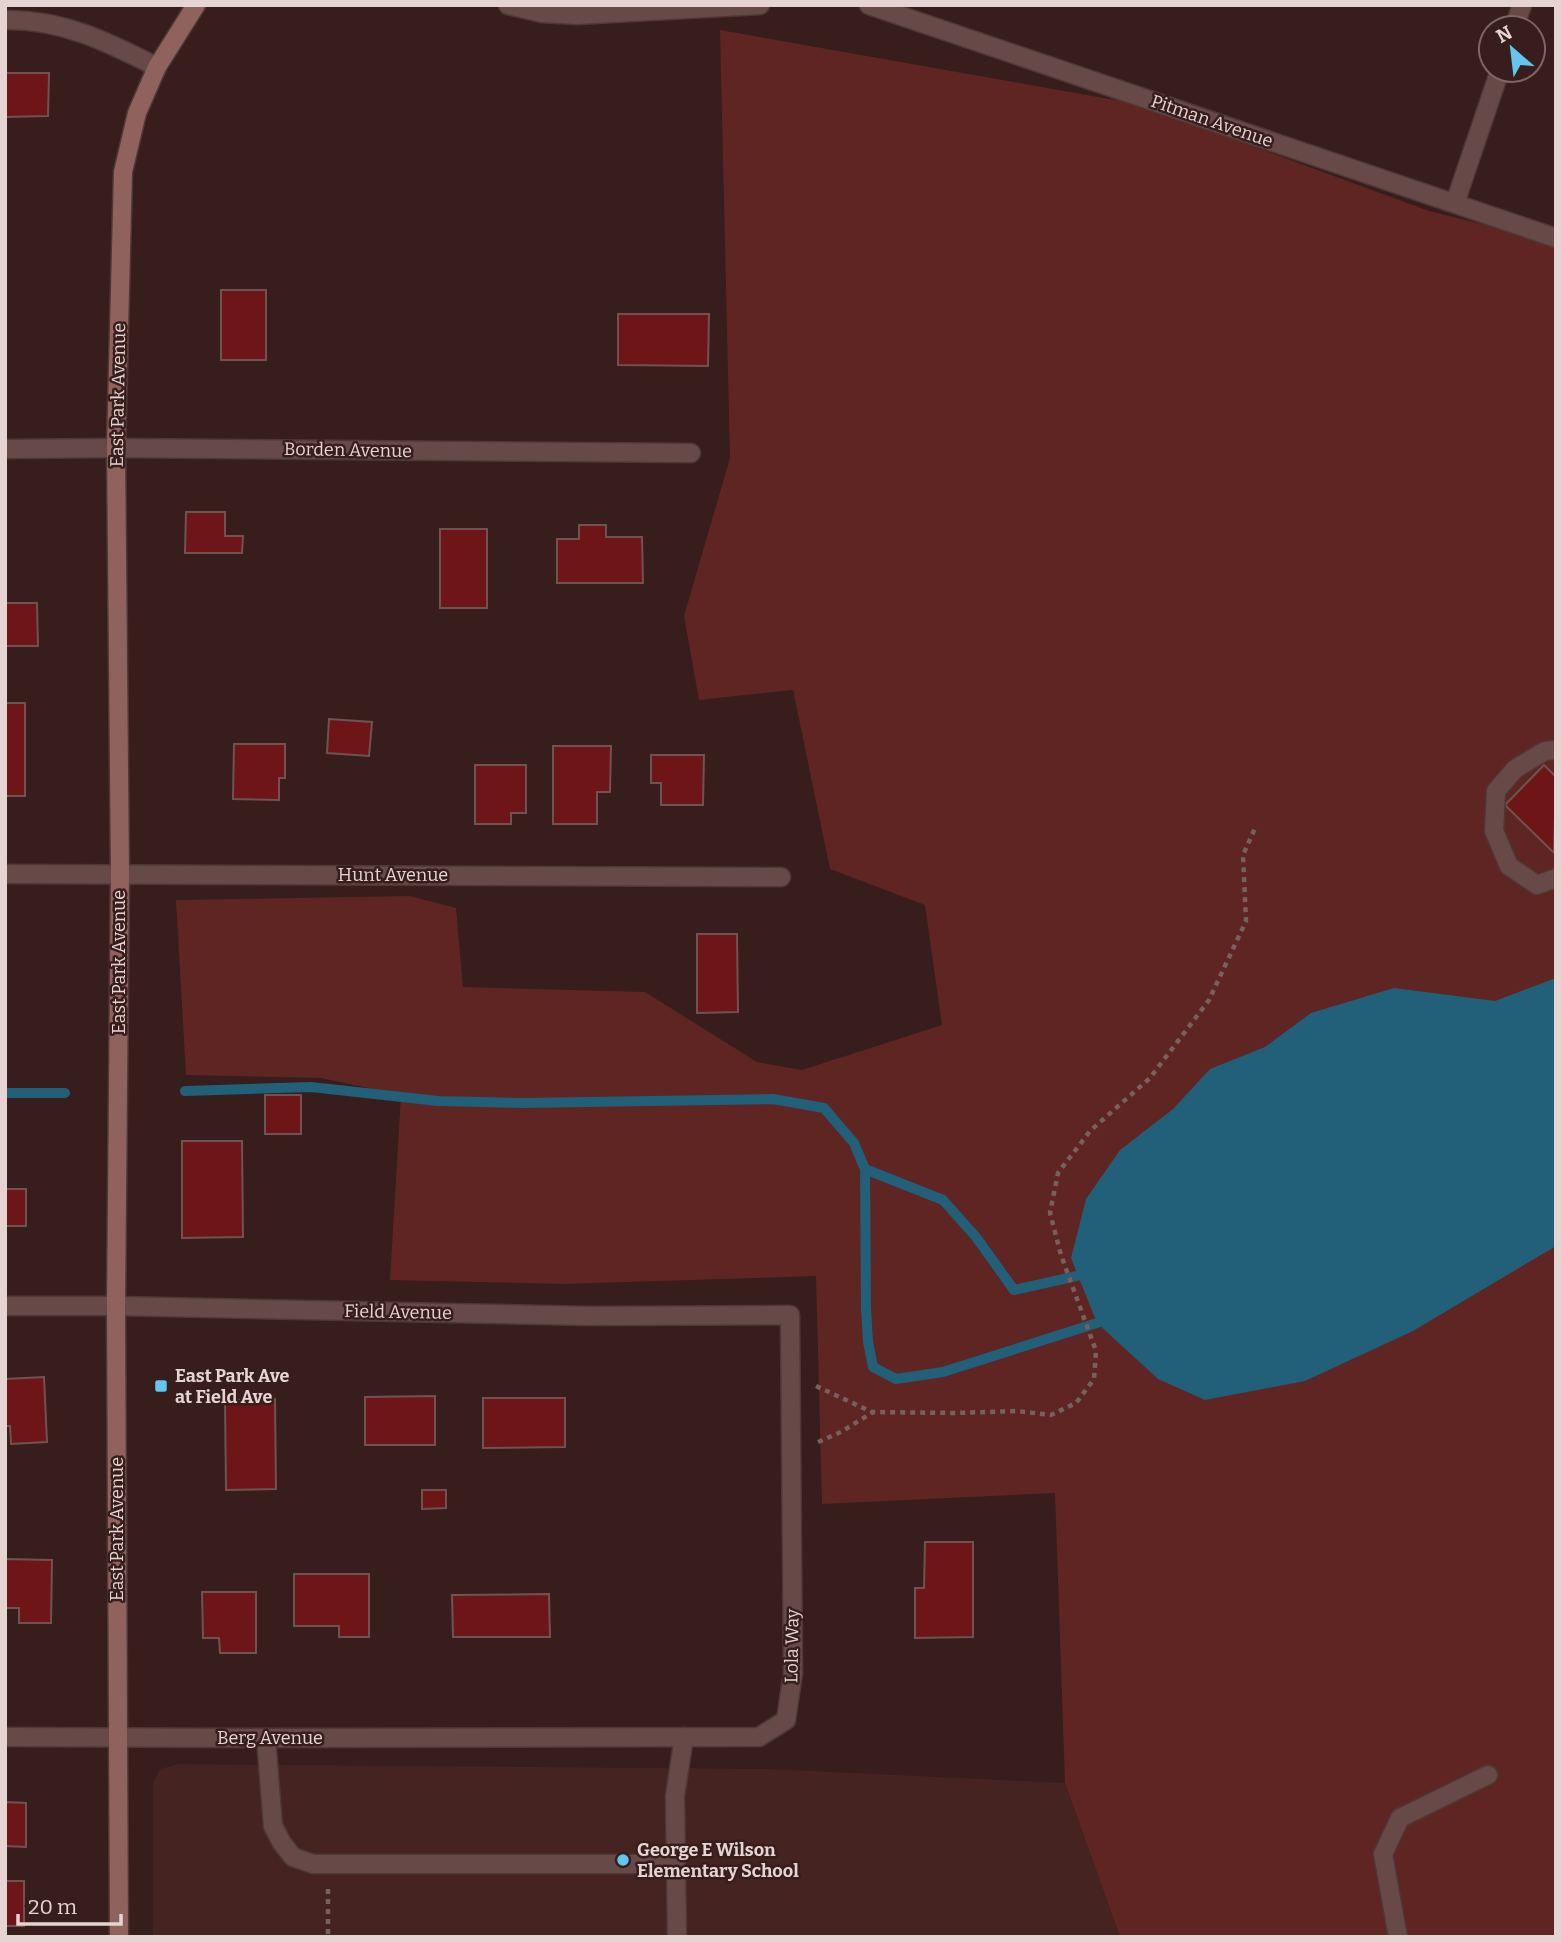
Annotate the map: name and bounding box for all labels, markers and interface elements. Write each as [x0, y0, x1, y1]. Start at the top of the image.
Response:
north arrow [1477, 14, 1547, 84]
text: N [1492, 21, 1516, 48]
street label: Pitman Avenue [1148, 90, 1276, 152]
street label: East Park Avenue [106, 323, 130, 467]
street label: Borden Avenue [284, 438, 412, 462]
street label: Hunt Avenue [338, 864, 448, 886]
street label: East Park Avenue [108, 890, 130, 1034]
street label: Field Avenue [344, 1300, 452, 1324]
place label: East Park Ave at Field Ave [175, 1365, 290, 1408]
marker: East Park Ave at Field Ave [153, 1378, 169, 1394]
street label: East Park Avenue [106, 1457, 128, 1601]
street label: Lola Way [780, 1608, 804, 1683]
street label: Berg Avenue [217, 1727, 323, 1749]
place label: George E Wilson Elementary School [637, 1839, 799, 1882]
marker: George E Wilson Elementary School [615, 1852, 631, 1868]
scale bar [18, 1882, 121, 1926]
text: 20 m [28, 1894, 77, 1920]

